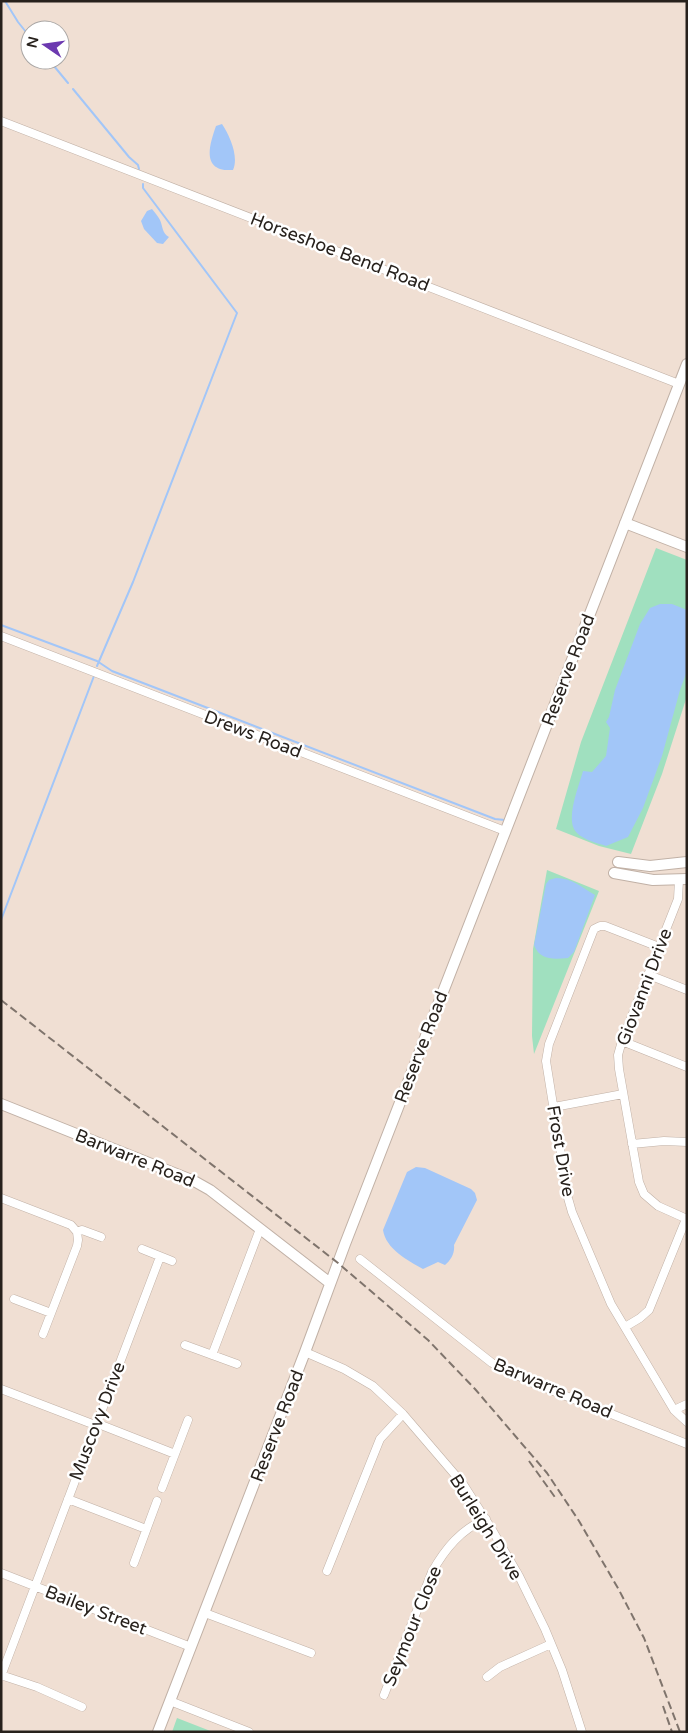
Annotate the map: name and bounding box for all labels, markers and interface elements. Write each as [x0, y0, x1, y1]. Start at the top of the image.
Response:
north arrow [20, 20, 70, 70]
text: N [23, 35, 42, 50]
street label: Horseshoe Bend Road [247, 208, 433, 296]
street label: Reserve Road [537, 611, 599, 729]
street label: Drews Road [201, 705, 305, 763]
street label: Giovanni Drive [612, 925, 676, 1049]
street label: Reserve Road [390, 988, 452, 1106]
street label: Frost Drive [542, 1104, 580, 1198]
street label: Barwarre Road [72, 1124, 198, 1192]
street label: Barwarre Road [490, 1353, 616, 1423]
street label: Muscovy Drive [64, 1359, 130, 1483]
street label: Reserve Road [246, 1367, 308, 1485]
street label: Burleigh Drive [445, 1470, 527, 1584]
street label: Seymour Close [378, 1563, 446, 1689]
street label: Bailey Street [42, 1580, 150, 1640]

